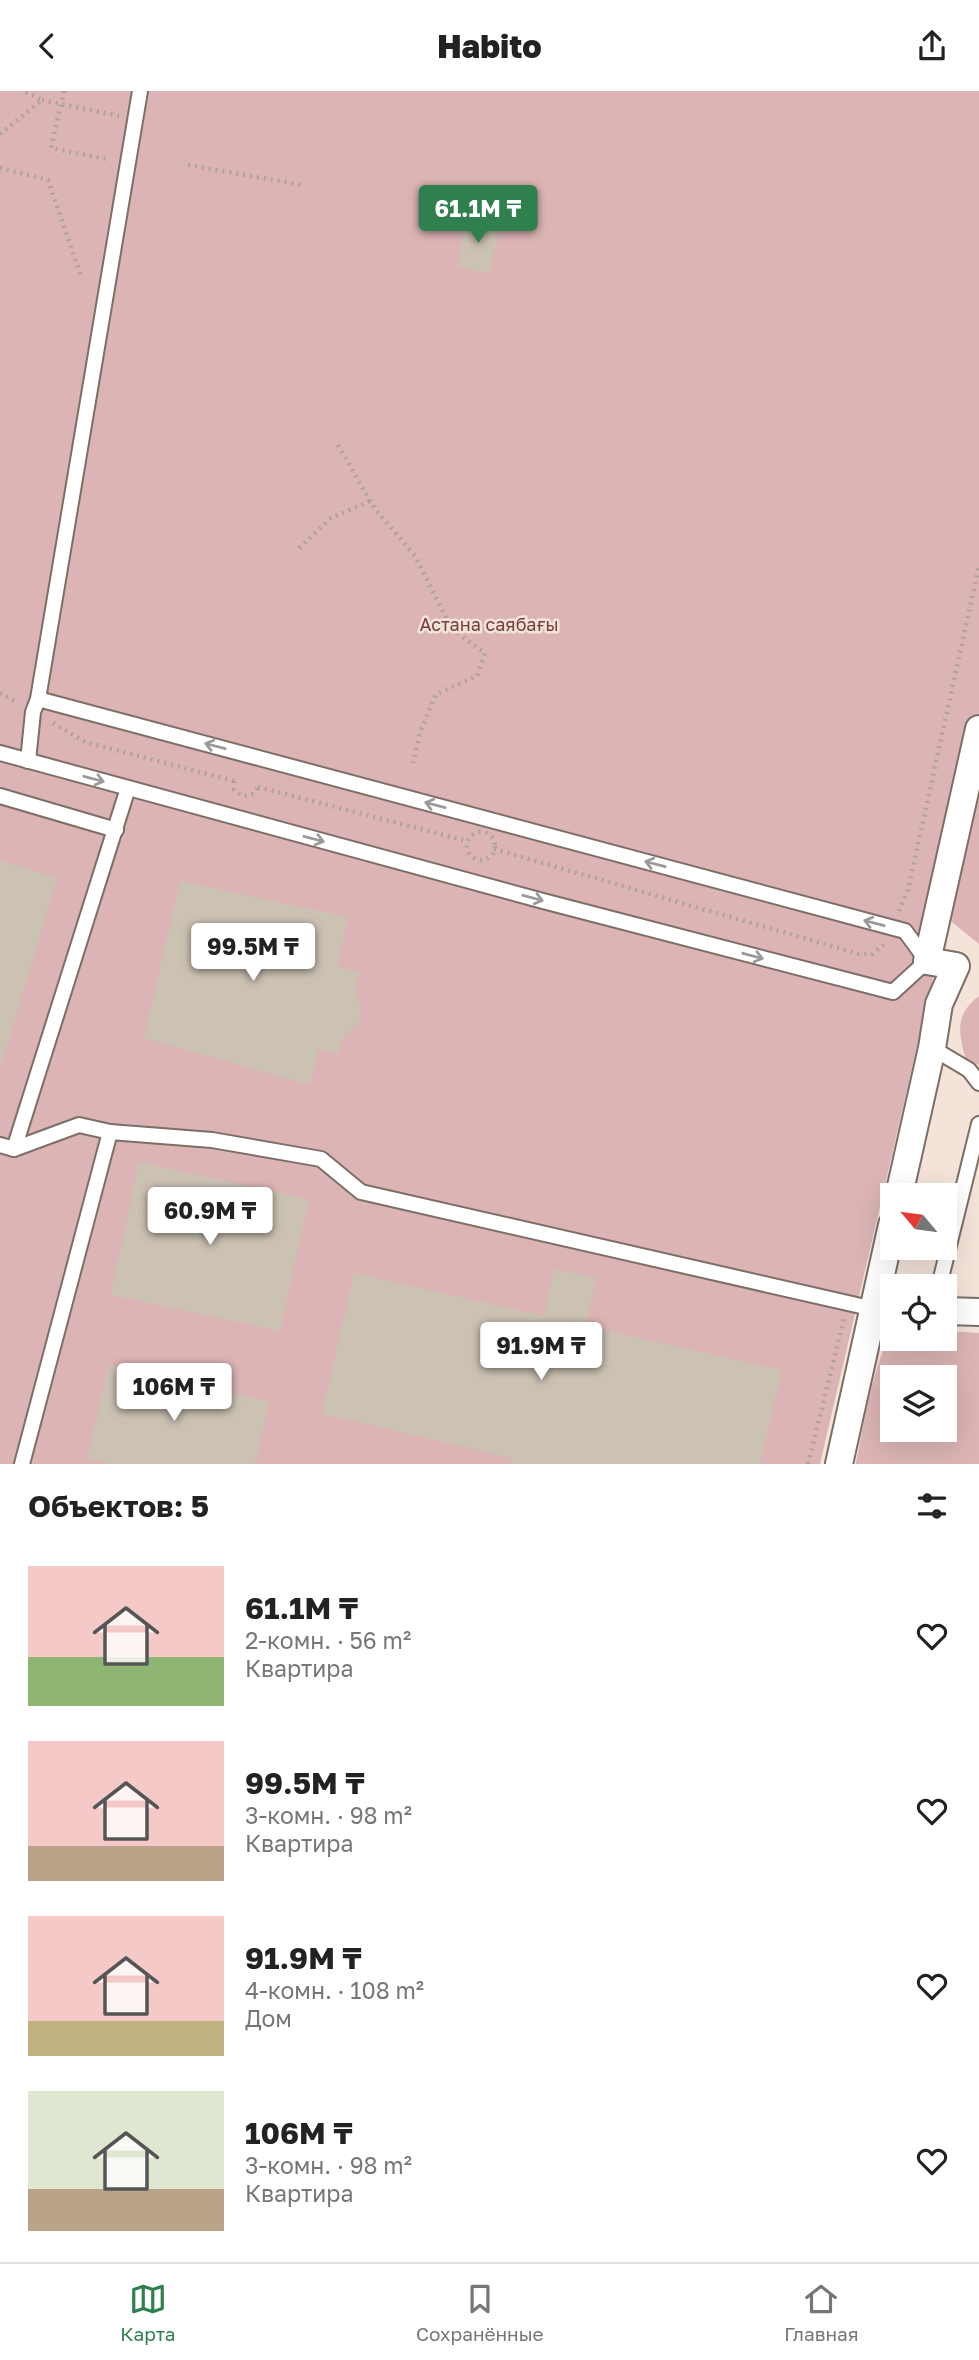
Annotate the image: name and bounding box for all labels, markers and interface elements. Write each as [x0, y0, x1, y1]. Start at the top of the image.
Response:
icon: back [28, 27, 66, 65]
text: Habito [437, 27, 542, 65]
icon: share [913, 27, 951, 65]
pin: 61.1M ₸ [413, 185, 543, 245]
text: 61.1M ₸ [435, 194, 521, 222]
park label: Астана саябағы [419, 613, 559, 635]
one-way arrow [204, 739, 227, 752]
one-way arrow [82, 773, 105, 786]
one-way arrow [424, 798, 447, 811]
one-way arrow [302, 833, 324, 846]
one-way arrow [644, 857, 666, 870]
one-way arrow [522, 893, 544, 906]
one-way arrow [863, 916, 886, 929]
pin: 99.5M ₸ [188, 923, 318, 983]
text: 99.5M ₸ [207, 932, 299, 960]
one-way arrow [741, 950, 764, 963]
north arrow [880, 1183, 957, 1260]
map controls [880, 1183, 957, 1442]
pin: 60.9M ₸ [145, 1187, 275, 1247]
text: 60.9M ₸ [164, 1196, 256, 1224]
button: locate [880, 1274, 957, 1351]
pin: 91.9M ₸ [476, 1323, 606, 1382]
text: 91.9M ₸ [496, 1331, 586, 1359]
pin: 106M ₸ [117, 1363, 231, 1423]
button: layers [880, 1365, 957, 1442]
text: 106M ₸ [133, 1372, 215, 1400]
icon: filters [913, 1487, 951, 1525]
text: Объектов: 5 [28, 1488, 209, 1524]
text: 61.1M ₸ [245, 1590, 358, 1626]
icon: home [84, 1594, 168, 1678]
icon: heart [913, 1617, 951, 1655]
text: 2-комн. · 56 m² [245, 1626, 411, 1654]
text: Квартира [245, 1654, 353, 1682]
text: 99.5M ₸ [245, 1765, 365, 1801]
icon: home [84, 1769, 168, 1853]
icon: heart [913, 1792, 951, 1830]
text: 3-комн. · 98 m² [245, 1801, 412, 1829]
text: Квартира [245, 1829, 353, 1857]
text: 91.9M ₸ [245, 1940, 362, 1976]
icon: home [84, 1944, 168, 2028]
icon: heart [913, 1967, 951, 2005]
text: 4-комн. · 108 m² [245, 1976, 424, 2004]
text: Дом [245, 2004, 292, 2032]
text: 106M ₸ [245, 2115, 353, 2151]
icon: home [84, 2119, 168, 2203]
icon: heart [913, 2142, 951, 2180]
text: 3-комн. · 98 m² [245, 2151, 412, 2179]
text: Квартира [245, 2179, 353, 2207]
tab: Карта [120, 2280, 175, 2345]
tab: Сохранённые [416, 2280, 544, 2345]
tab: Главная [784, 2280, 859, 2345]

